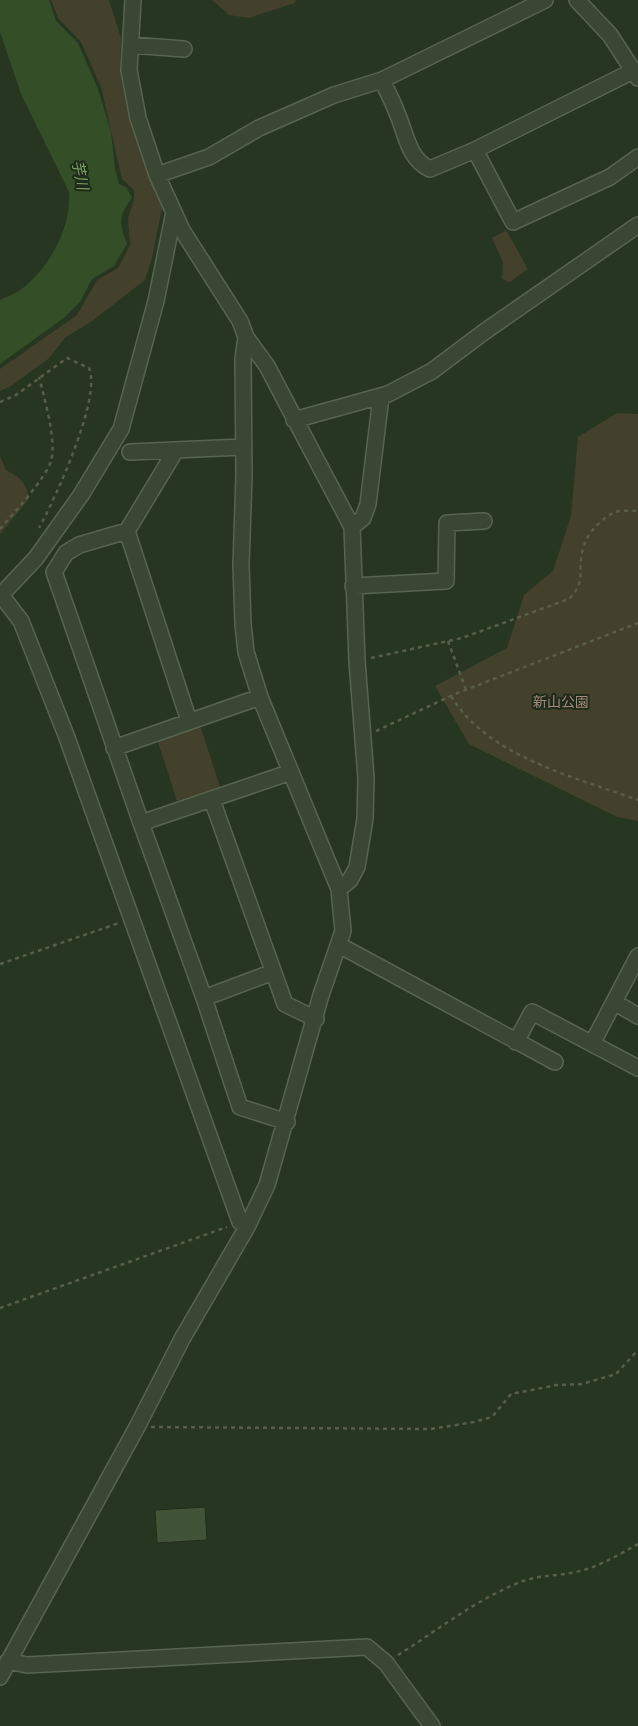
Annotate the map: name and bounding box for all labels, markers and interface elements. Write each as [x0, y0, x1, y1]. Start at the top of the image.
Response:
water label: 芋川 [68, 158, 92, 193]
park label: 新山公園 [533, 694, 589, 711]

